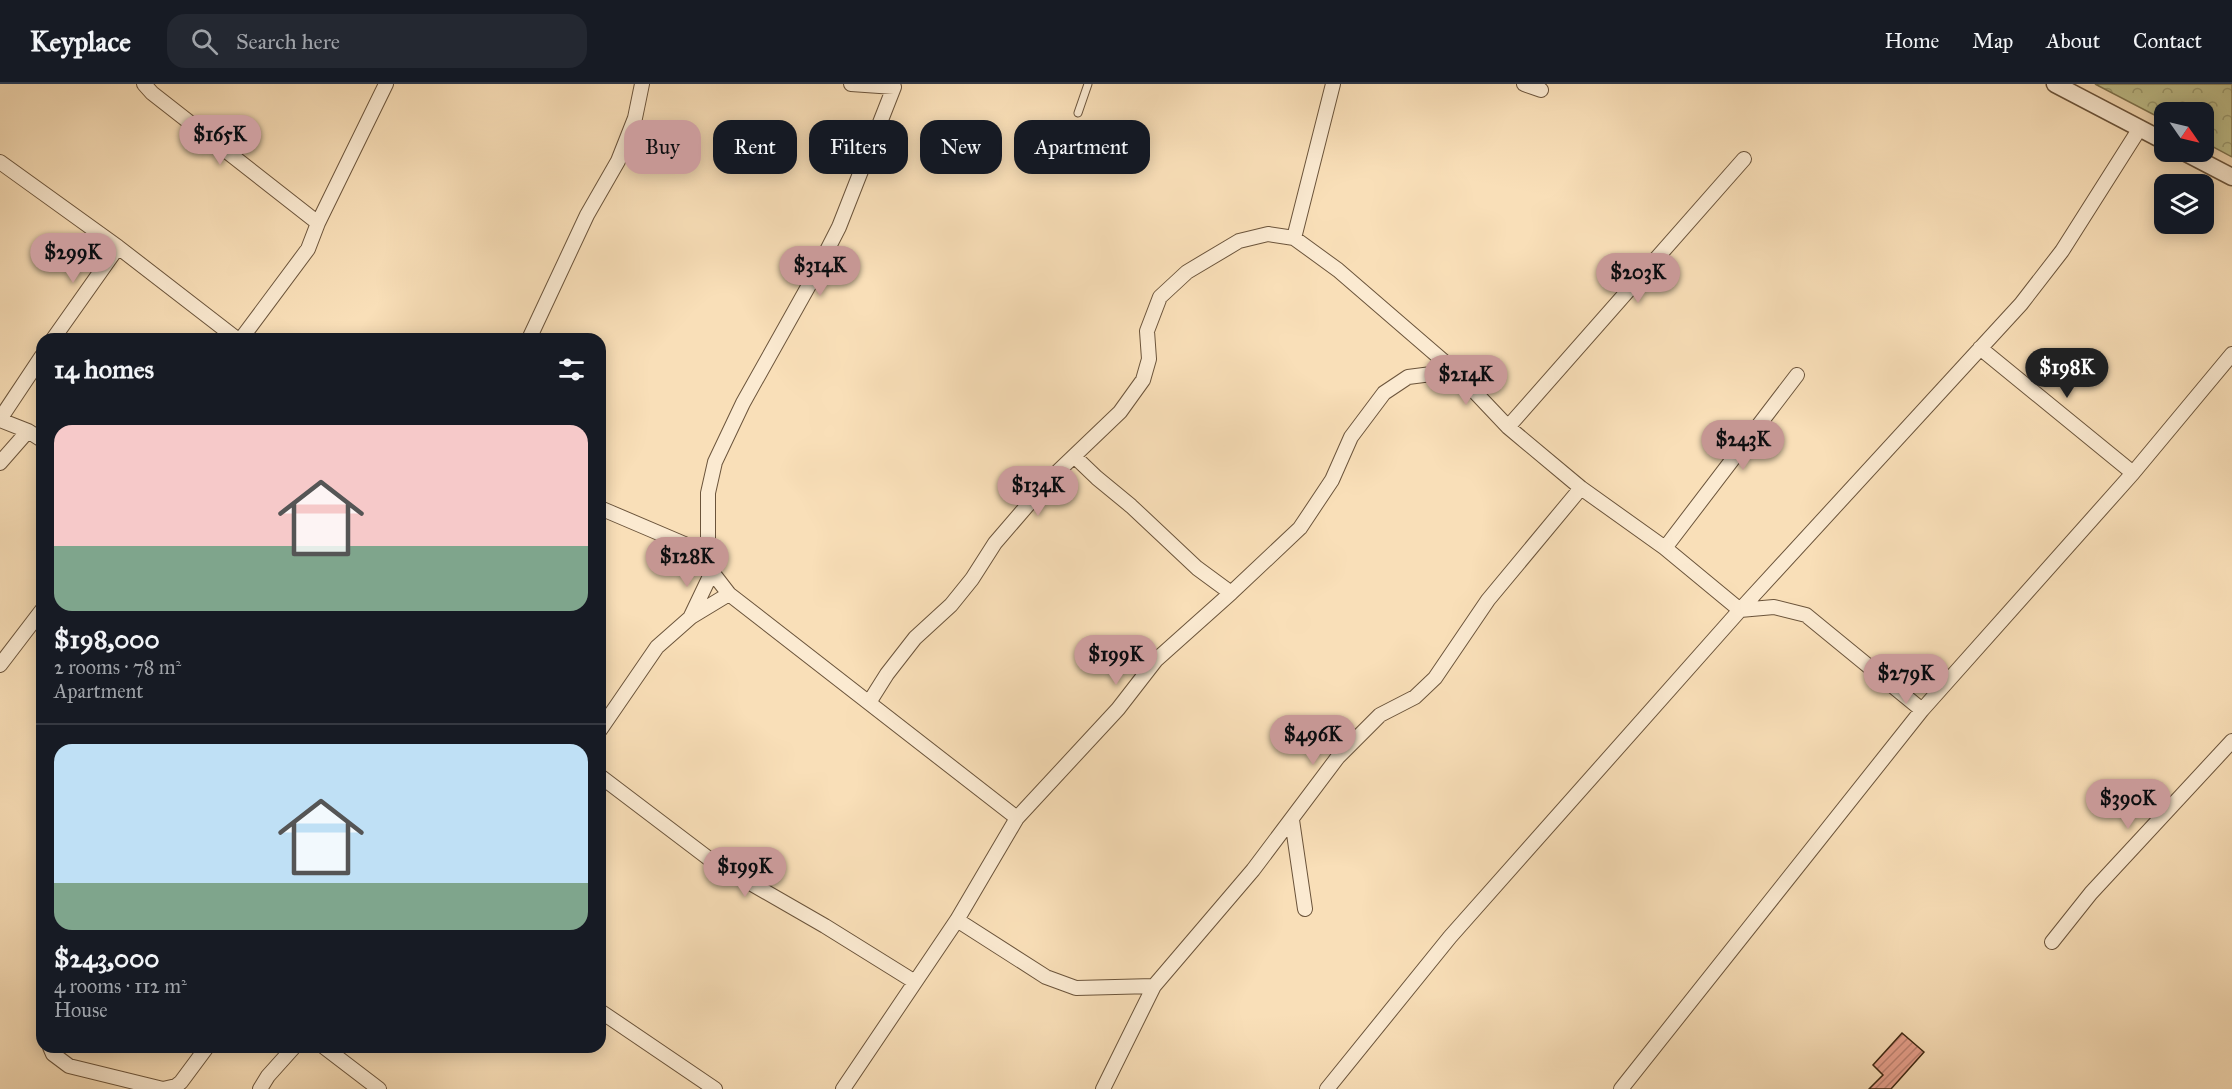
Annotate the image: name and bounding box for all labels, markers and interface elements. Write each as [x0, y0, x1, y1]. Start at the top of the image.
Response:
search box [167, 14, 587, 68]
text: Keyplace [30, 24, 131, 59]
icon: search [188, 25, 221, 58]
text: Search here [236, 28, 340, 55]
text: Home [1884, 28, 1939, 54]
text: Map [1972, 28, 2013, 54]
text: About [2046, 28, 2100, 54]
text: Contact [2133, 28, 2202, 54]
north arrow [2154, 102, 2214, 162]
map controls [2154, 102, 2214, 234]
pin: $165K [178, 115, 262, 166]
chip: Buy [624, 120, 701, 174]
chip: Rent [713, 120, 797, 174]
chip: Filters [809, 120, 908, 174]
chip: New [920, 120, 1002, 174]
chip: Apartment [1014, 120, 1150, 174]
text: $165K [193, 122, 247, 146]
button: layers [2154, 174, 2214, 234]
pin: $299K [31, 233, 115, 284]
text: $299K [44, 240, 102, 264]
pin: $314K [778, 246, 862, 297]
text: $314K [793, 253, 847, 277]
pin: $203K [1596, 253, 1680, 304]
text: $203K [1610, 260, 1666, 284]
pin: $198K [2025, 348, 2109, 399]
text: 14 homes [54, 353, 154, 385]
icon: filters [555, 353, 588, 386]
pin: $214K [1424, 355, 1508, 406]
text: $198K [2039, 355, 2095, 379]
text: $214K [1438, 362, 1494, 386]
pin: $243K [1701, 420, 1785, 471]
text: $243K [1715, 427, 1771, 451]
icon: home [267, 464, 375, 572]
pin: $134K [996, 466, 1080, 517]
text: $134K [1011, 473, 1065, 497]
pin: $128K [645, 537, 729, 588]
text: $128K [660, 544, 714, 568]
text: $198,000 [54, 623, 160, 655]
pin: $199K [1074, 635, 1158, 686]
text: $199K [1088, 642, 1144, 666]
pin: $279K [1864, 654, 1948, 705]
text: 2 rooms · 78 m² [54, 655, 181, 679]
text: $279K [1878, 661, 1934, 685]
text: Apartment [54, 679, 143, 703]
pin: $496K [1271, 715, 1355, 766]
text: $496K [1284, 722, 1342, 746]
pin: $390K [2086, 779, 2170, 830]
icon: home [267, 783, 375, 891]
text: $390K [2100, 786, 2156, 810]
pin: $199K [703, 847, 787, 898]
text: $199K [717, 854, 773, 878]
text: $243,000 [54, 942, 159, 974]
text: 4 rooms · 112 m² [54, 974, 187, 998]
text: House [54, 998, 108, 1022]

